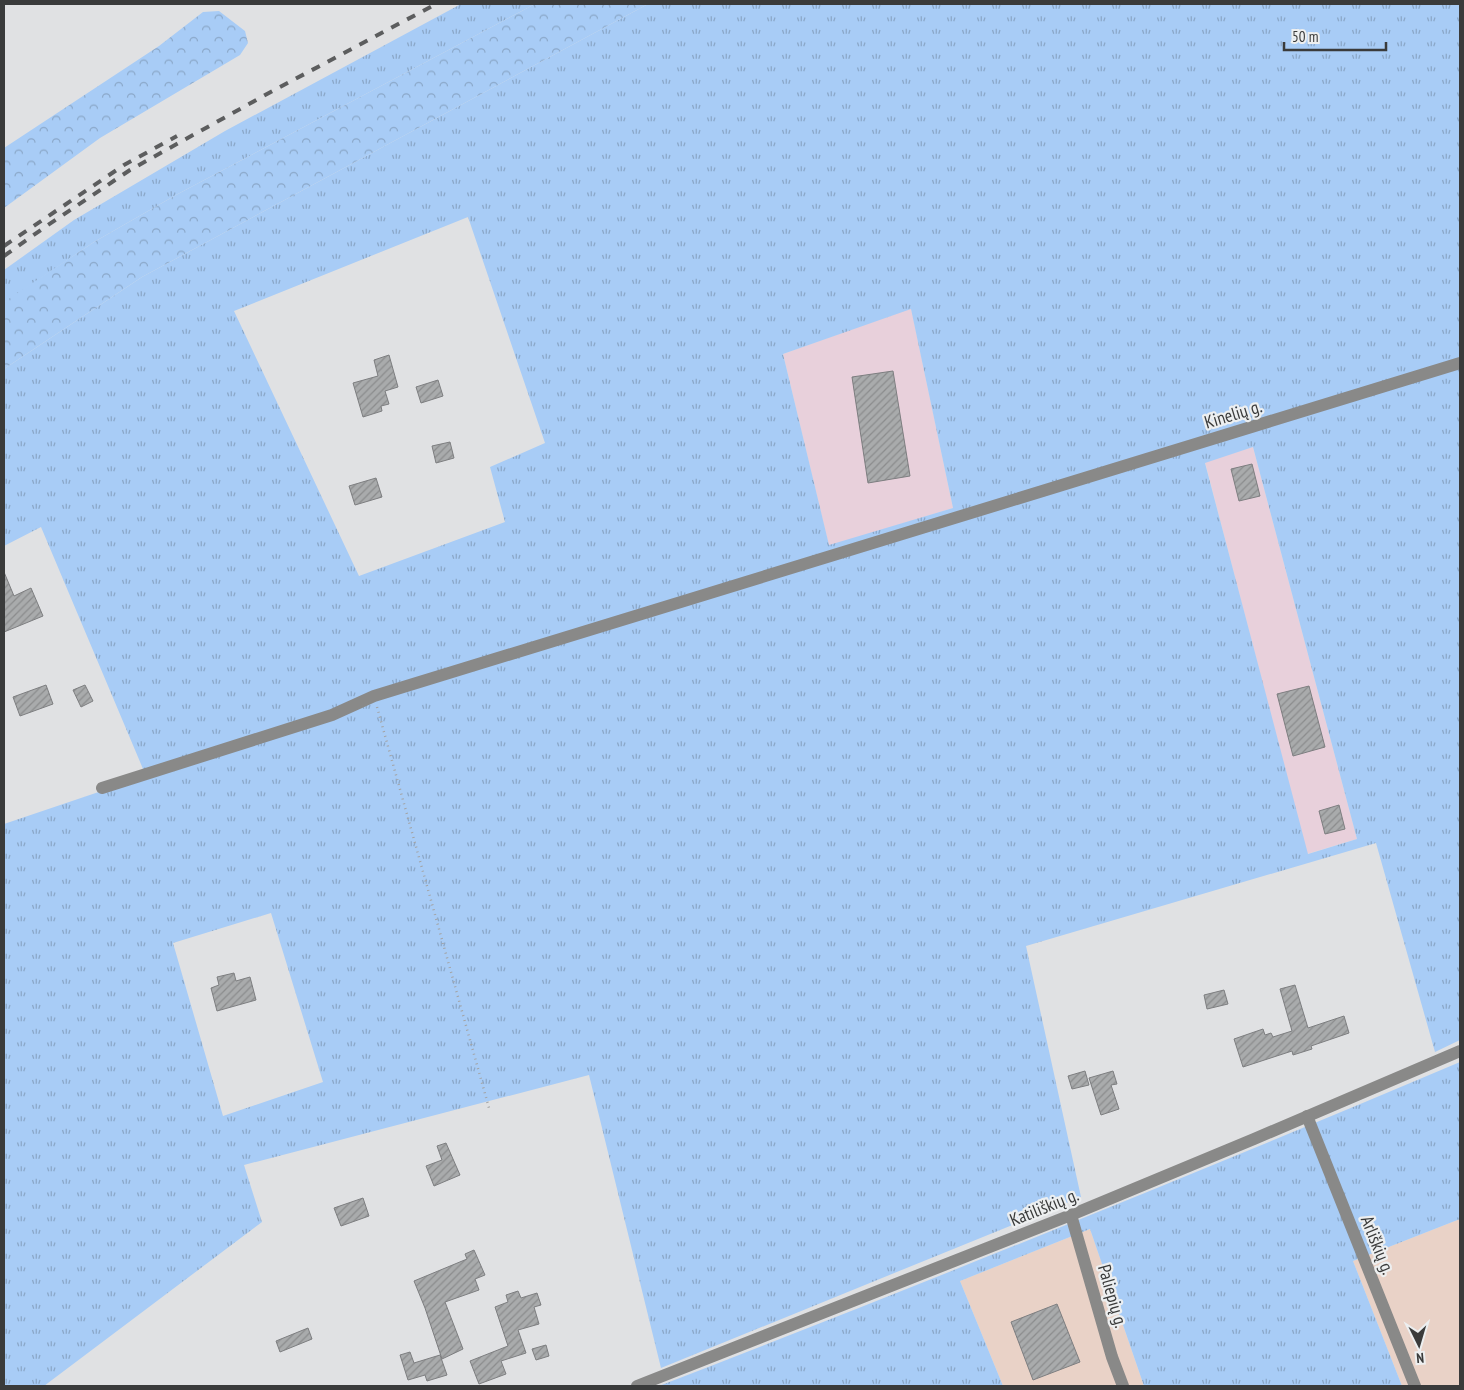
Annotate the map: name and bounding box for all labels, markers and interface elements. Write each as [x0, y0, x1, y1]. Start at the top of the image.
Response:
scale bar [1284, 20, 1386, 52]
text: 50 m [1292, 27, 1318, 46]
street label: Kinelių g. [1202, 394, 1264, 434]
street label: Katiliškių g. [1006, 1183, 1082, 1231]
street label: Arliškių g. [1356, 1212, 1400, 1278]
street label: Paliepių g. [1093, 1262, 1133, 1330]
north arrow [1394, 1320, 1444, 1370]
text: N [1416, 1349, 1425, 1367]

